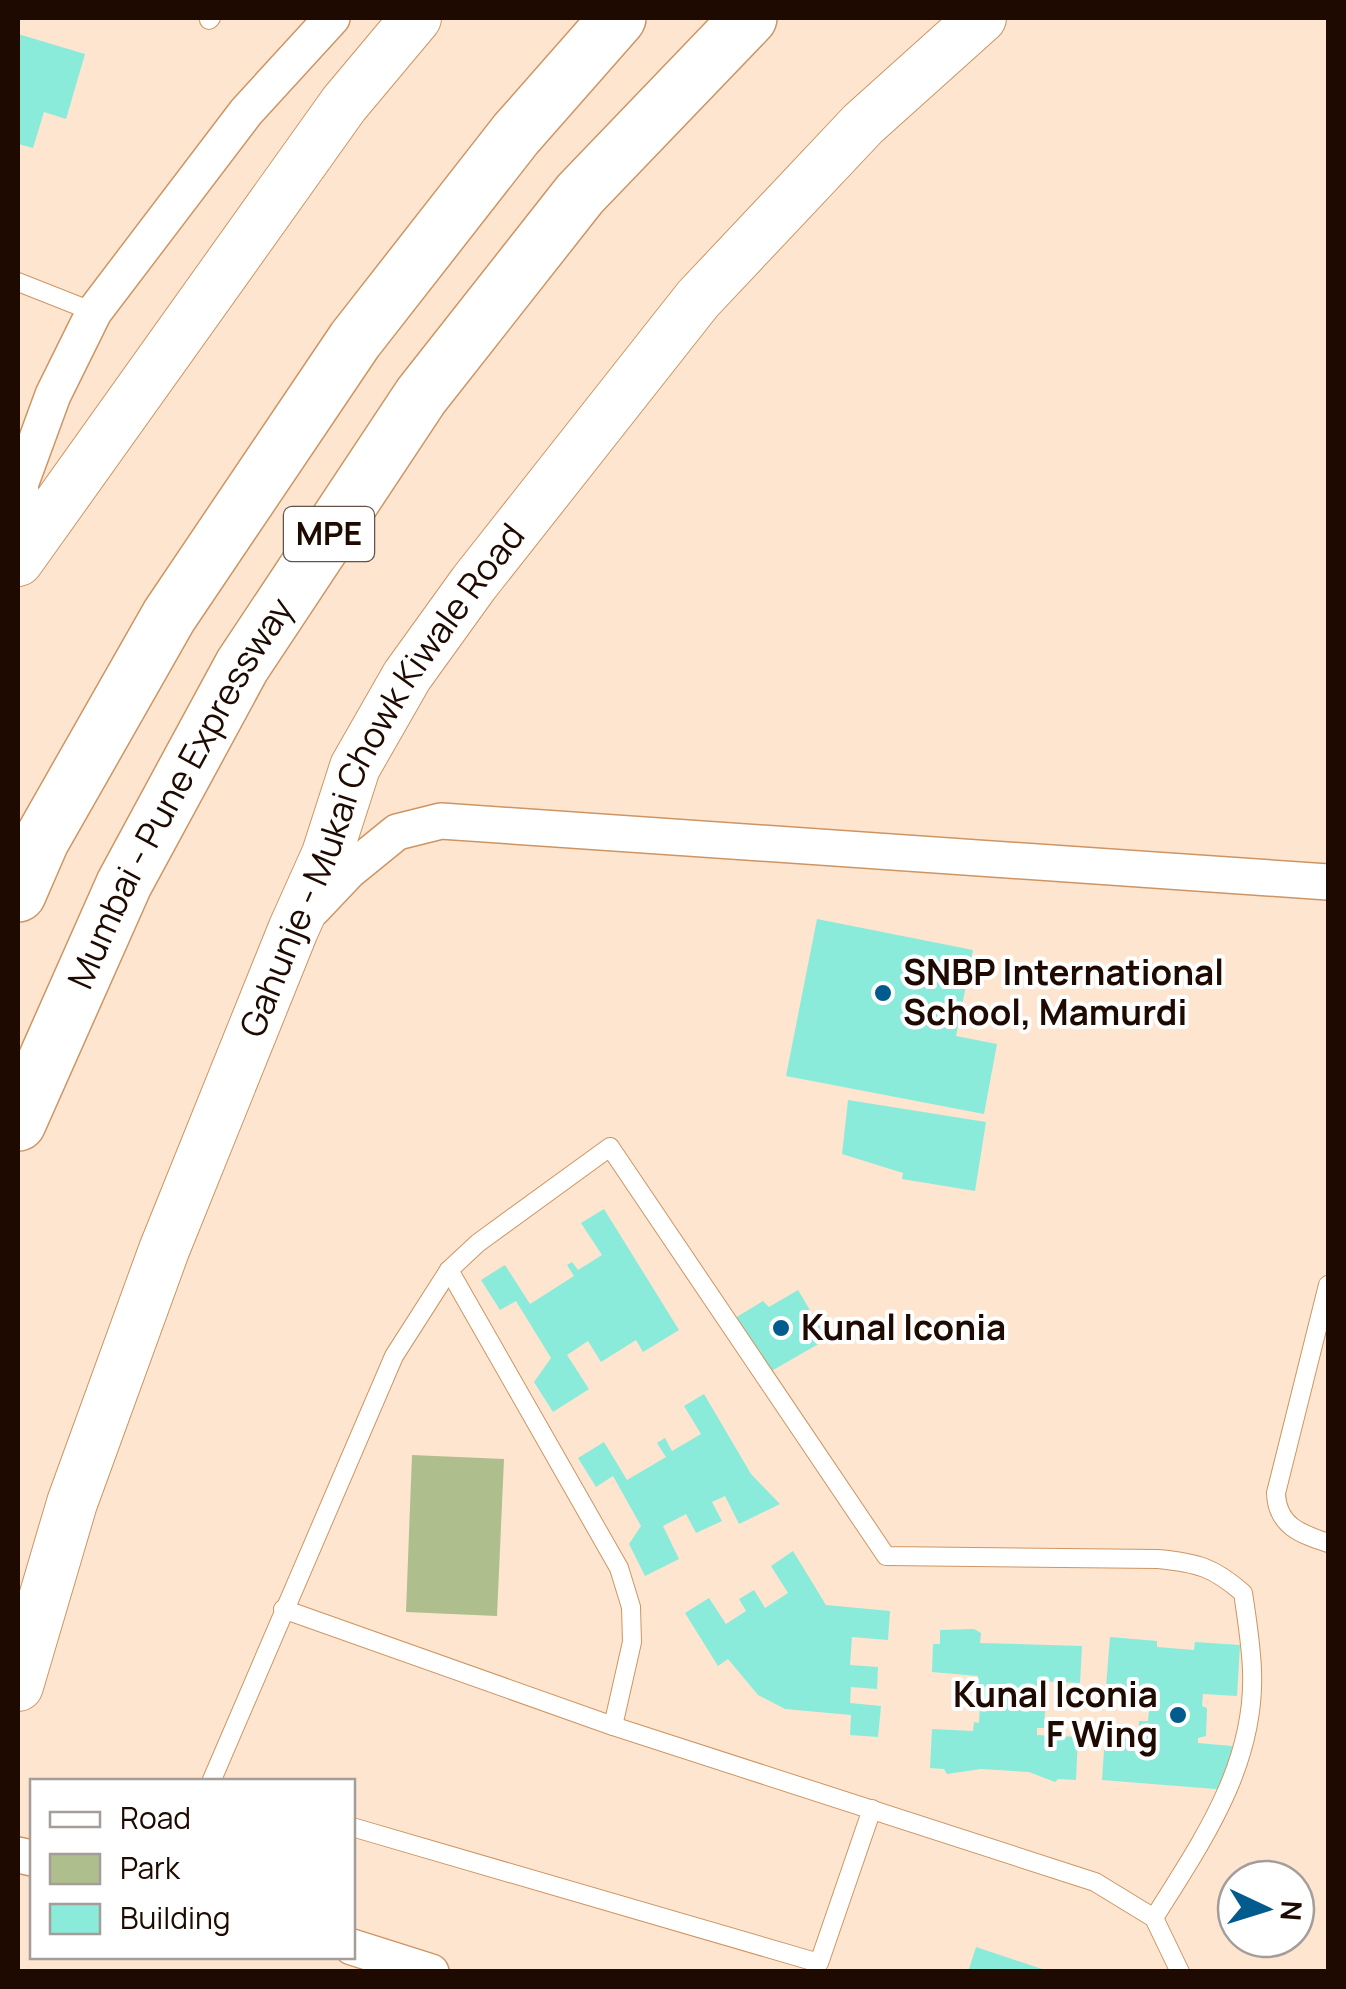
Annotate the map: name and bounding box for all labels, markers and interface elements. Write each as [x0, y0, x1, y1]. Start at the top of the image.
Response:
road number: MPE [284, 507, 374, 561]
street label: Gahunje - Mukai Chowk Kiwale Road [227, 513, 535, 1044]
street label: Mumbai - Pune Expressway [56, 588, 304, 996]
place label: SNBP International School, Mamurdi [903, 948, 1224, 1036]
marker: SNBP International School, Mamurdi [872, 982, 894, 1004]
place label: Kunal Iconia [801, 1303, 1006, 1351]
marker: Kunal Iconia [770, 1317, 792, 1339]
place label: Kunal Iconia F Wing [953, 1670, 1158, 1758]
marker: Kunal Iconia F Wing [1167, 1704, 1189, 1726]
legend [30, 1779, 355, 1959]
text: Road [120, 1797, 191, 1838]
text: Park [120, 1847, 181, 1888]
north arrow [1216, 1859, 1316, 1959]
text: Building [120, 1897, 231, 1938]
text: N [1272, 1899, 1312, 1922]

